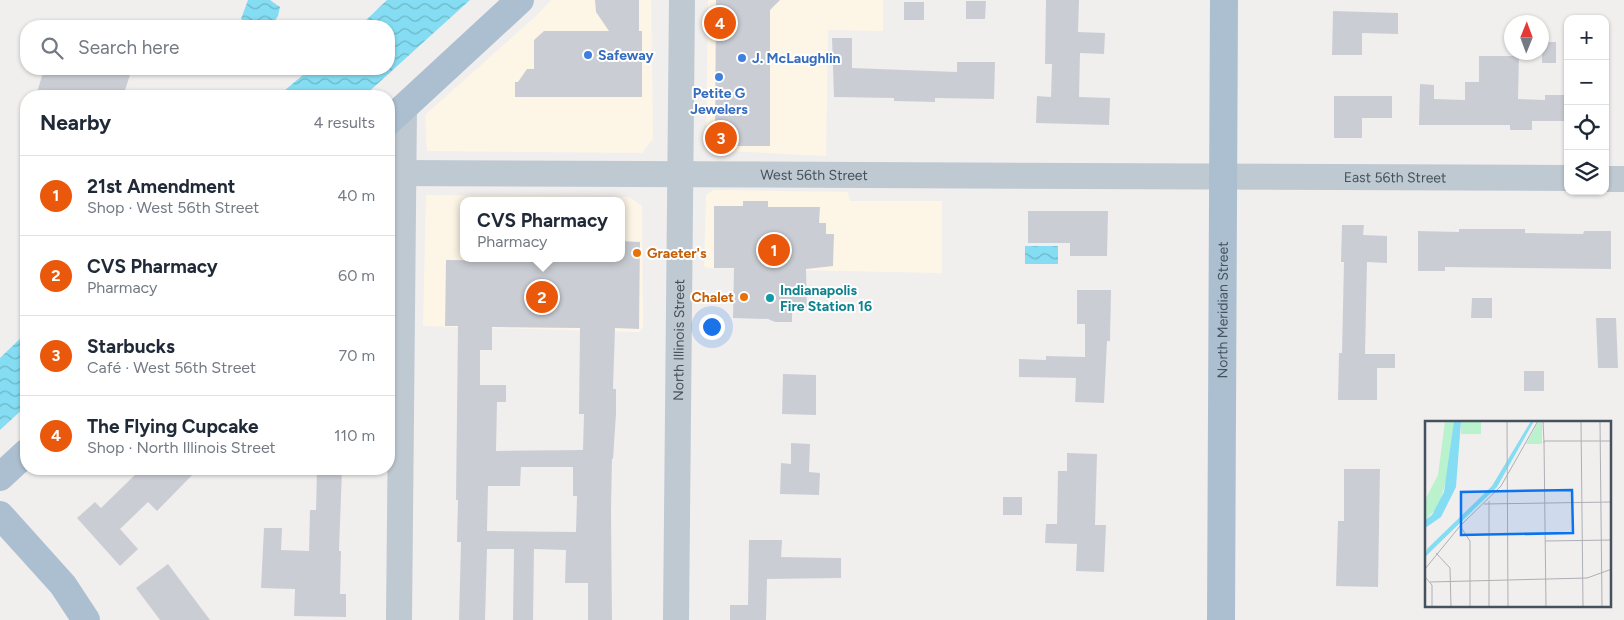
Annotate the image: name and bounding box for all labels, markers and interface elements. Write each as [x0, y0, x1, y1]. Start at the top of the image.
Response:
pin: 4 [704, 4, 736, 42]
north arrow [1504, 15, 1549, 60]
map controls [1564, 15, 1609, 195]
button: + [1564, 15, 1609, 60]
search box [20, 20, 395, 75]
icon: search [38, 34, 66, 62]
text: Search here [78, 36, 180, 59]
place label: Safeway [598, 47, 654, 64]
marker: Safeway [582, 49, 594, 61]
place label: J. McLaughlin [752, 50, 841, 67]
marker: J. McLaughlin [736, 52, 748, 64]
button: − [1564, 60, 1609, 105]
marker: Petite G Jewelers [713, 71, 725, 83]
place label: Petite G Jewelers [690, 85, 748, 118]
button: locate [1564, 105, 1609, 150]
text: Nearby [40, 110, 111, 135]
text: 4 results [314, 113, 375, 132]
pin: 3 [705, 119, 737, 157]
button: layers [1564, 150, 1609, 195]
street label: West 56th Street [760, 166, 868, 184]
street label: East 56th Street [1344, 169, 1446, 186]
text: 21st Amendment [87, 175, 235, 198]
text: 1 [53, 186, 59, 205]
text: 40 m [337, 186, 375, 205]
popup [460, 197, 625, 262]
text: Shop · West 56th Street [87, 198, 259, 217]
text: CVS Pharmacy [477, 209, 608, 232]
pin: 1 [758, 231, 790, 269]
text: Pharmacy [477, 232, 548, 251]
street label: North Meridian Street [1214, 242, 1231, 379]
place label: Graeter's [647, 245, 707, 262]
marker: Graeter's [631, 247, 643, 259]
text: CVS Pharmacy [87, 255, 218, 278]
text: 2 [51, 266, 61, 285]
text: 60 m [338, 266, 375, 285]
text: Pharmacy [87, 278, 157, 297]
pin: 2 [526, 278, 558, 316]
street label: North Illinois Street [670, 279, 688, 401]
place label: Indianapolis Fire Station 16 [780, 282, 872, 315]
place label: Chalet [692, 289, 734, 306]
marker: Chalet [738, 291, 750, 303]
marker: Indianapolis Fire Station 16 [764, 292, 776, 304]
your location [699, 314, 725, 340]
text: Starbucks [87, 335, 175, 358]
text: 3 [52, 346, 60, 365]
text: 70 m [339, 346, 375, 365]
text: Café · West 56th Street [87, 358, 256, 377]
text: The Flying Cupcake [87, 415, 259, 438]
inset map [1425, 421, 1612, 608]
text: 4 [51, 426, 61, 445]
text: 110 m [334, 426, 375, 445]
text: Shop · North Illinois Street [87, 438, 276, 457]

